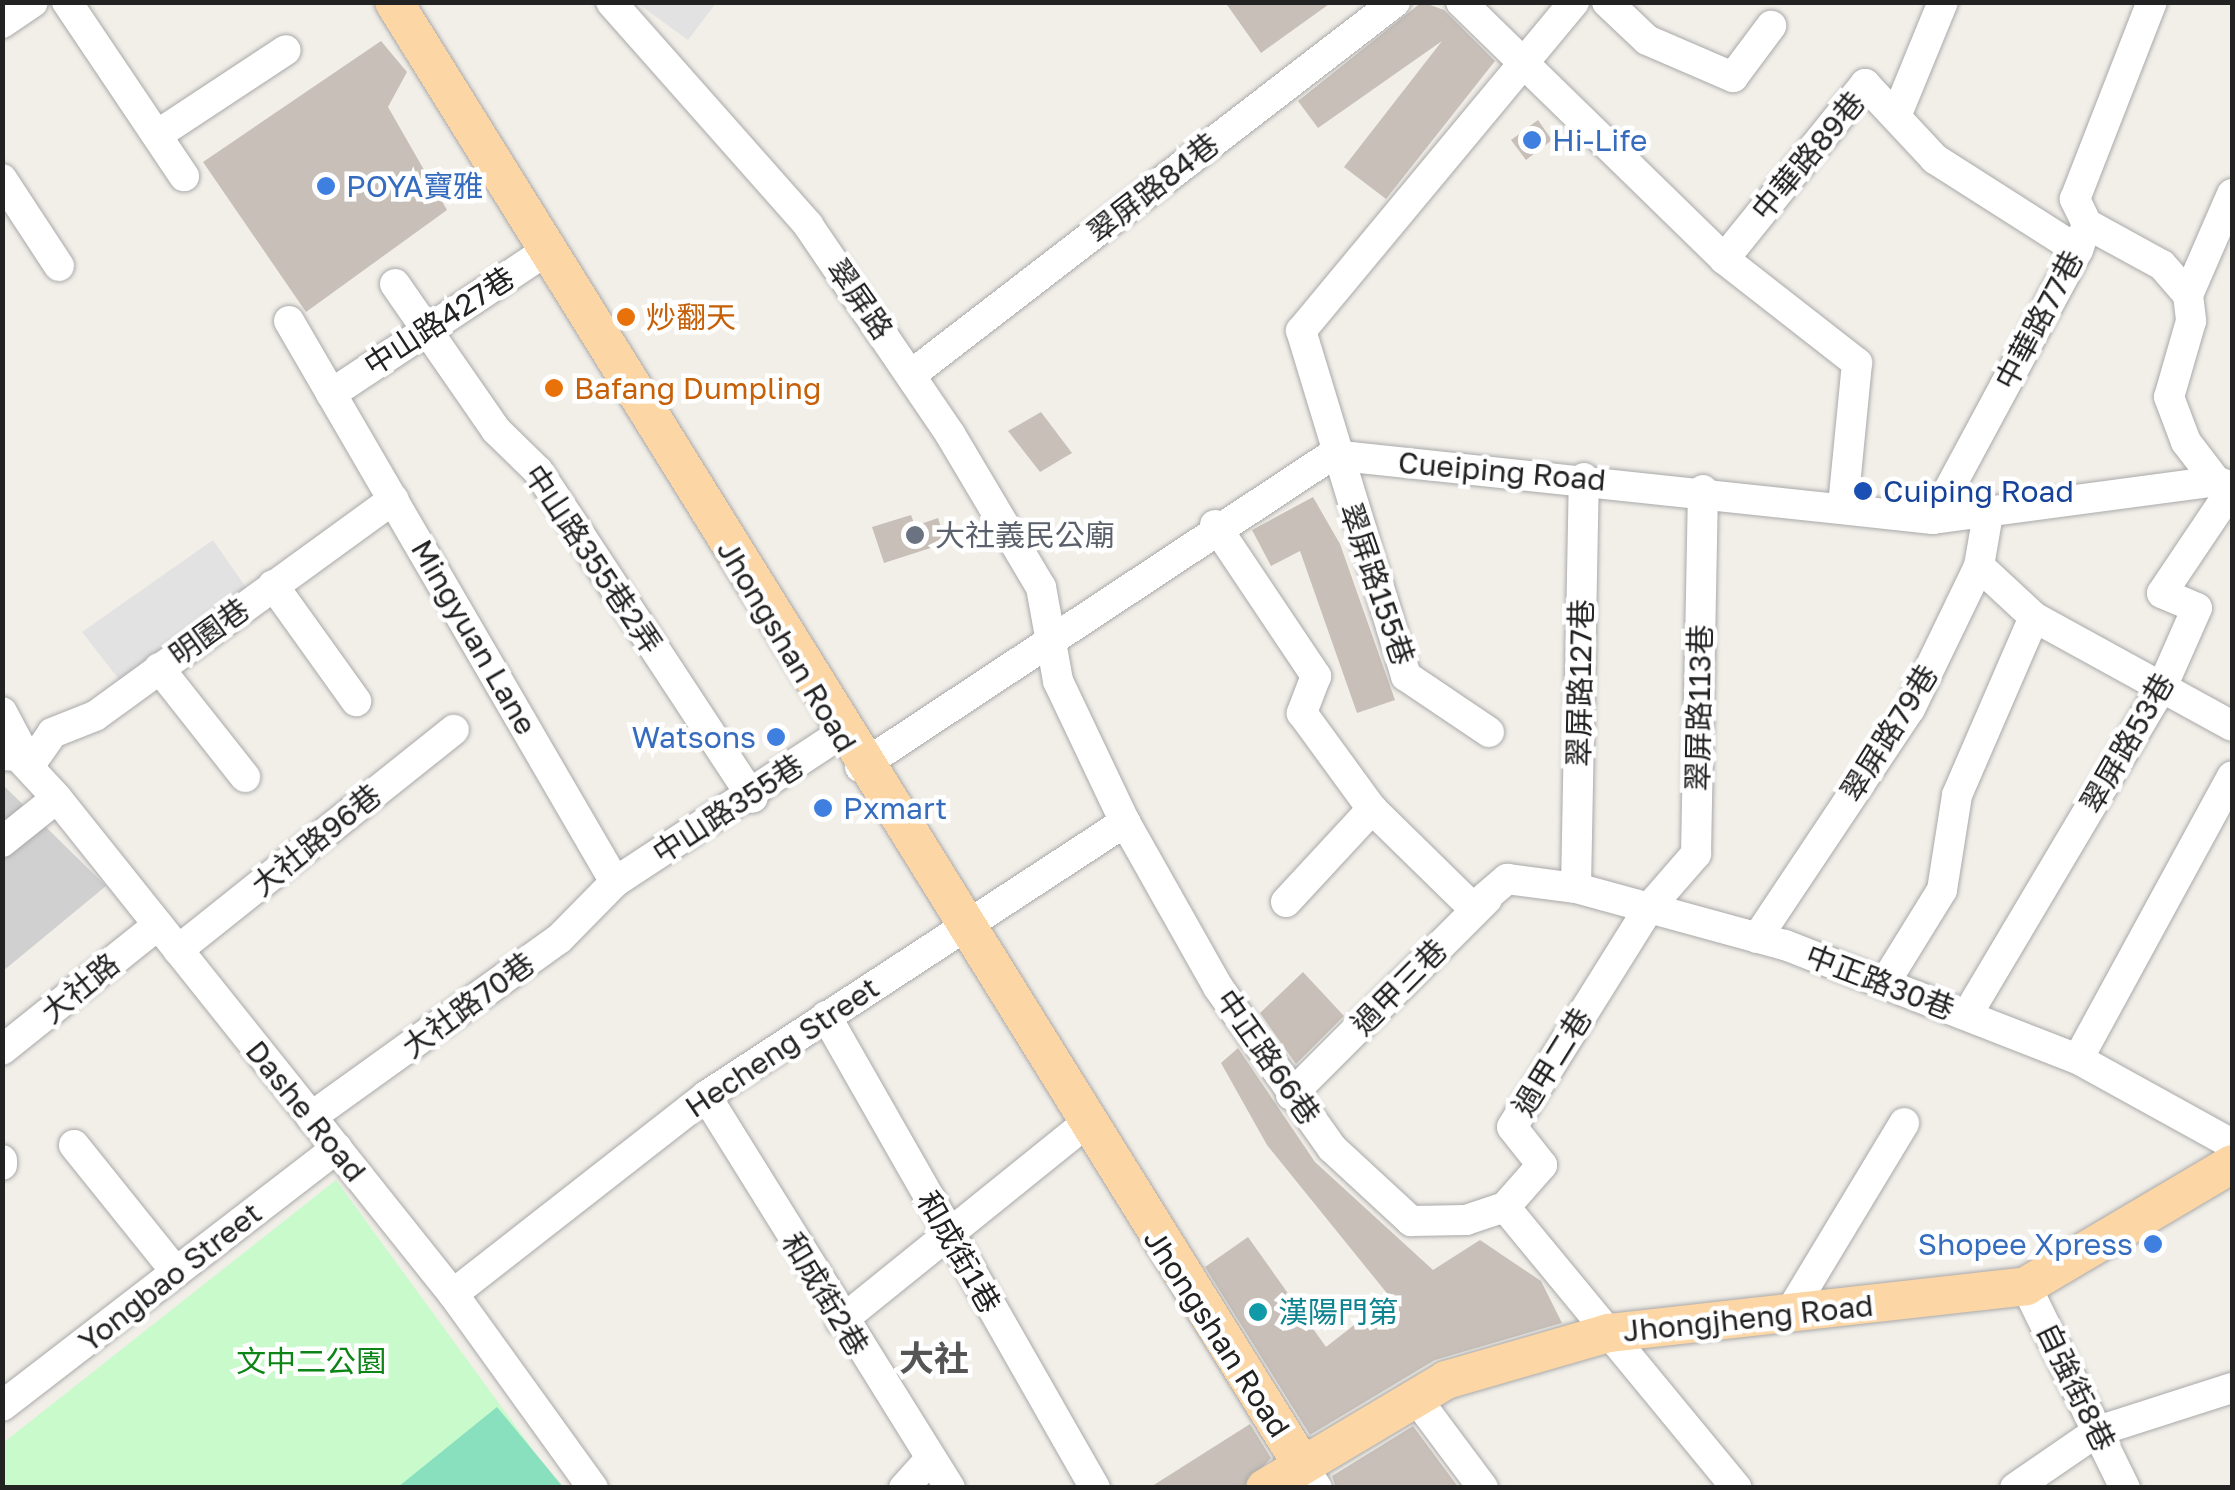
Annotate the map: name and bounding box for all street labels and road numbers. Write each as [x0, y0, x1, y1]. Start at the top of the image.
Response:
street label: 中華路89巷 [1744, 85, 1872, 227]
street label: 翠屏路84巷 [1080, 126, 1226, 250]
street label: 中華路77巷 [1987, 245, 2091, 395]
street label: 翠屏路 [819, 252, 901, 346]
street label: 中山路427巷 [357, 259, 521, 383]
street label: Cueiping Road [1397, 444, 1607, 498]
street label: 中山路355巷2弄 [517, 458, 669, 660]
street label: 翠屏路155巷 [1332, 498, 1422, 670]
street label: Mingyuan Lane [404, 533, 544, 741]
street label: Jhongshan Road [710, 534, 864, 758]
street label: 明園巷 [162, 591, 256, 673]
street label: 翠屏路127巷 [1561, 599, 1599, 767]
street label: 翠屏路113巷 [1680, 624, 1718, 792]
street label: 翠屏路79巷 [1833, 658, 1945, 808]
street label: 翠屏路53巷 [2073, 667, 2181, 819]
street label: 中山路355巷 [646, 747, 810, 871]
street label: 大社路96巷 [244, 777, 388, 903]
street label: 過甲三巷 [1344, 932, 1454, 1042]
street label: 中正路30巷 [1801, 937, 1959, 1027]
street label: 大社路70巷 [395, 945, 541, 1065]
street label: 大社路 [34, 946, 126, 1030]
street label: Hecheng Street [678, 969, 886, 1125]
street label: 中正路66巷 [1208, 983, 1328, 1131]
street label: 過甲二巷 [1505, 1002, 1599, 1122]
street label: Dashe Road [238, 1033, 374, 1189]
street label: 和成街1巷 [910, 1185, 1008, 1319]
street label: Yongbao Street [72, 1195, 268, 1359]
street label: Jhongshan Road [1136, 1222, 1298, 1444]
street label: 和成街2巷 [774, 1226, 876, 1362]
street label: Jhongjheng Road [1621, 1287, 1875, 1349]
street label: 自強街8巷 [2030, 1317, 2122, 1457]

